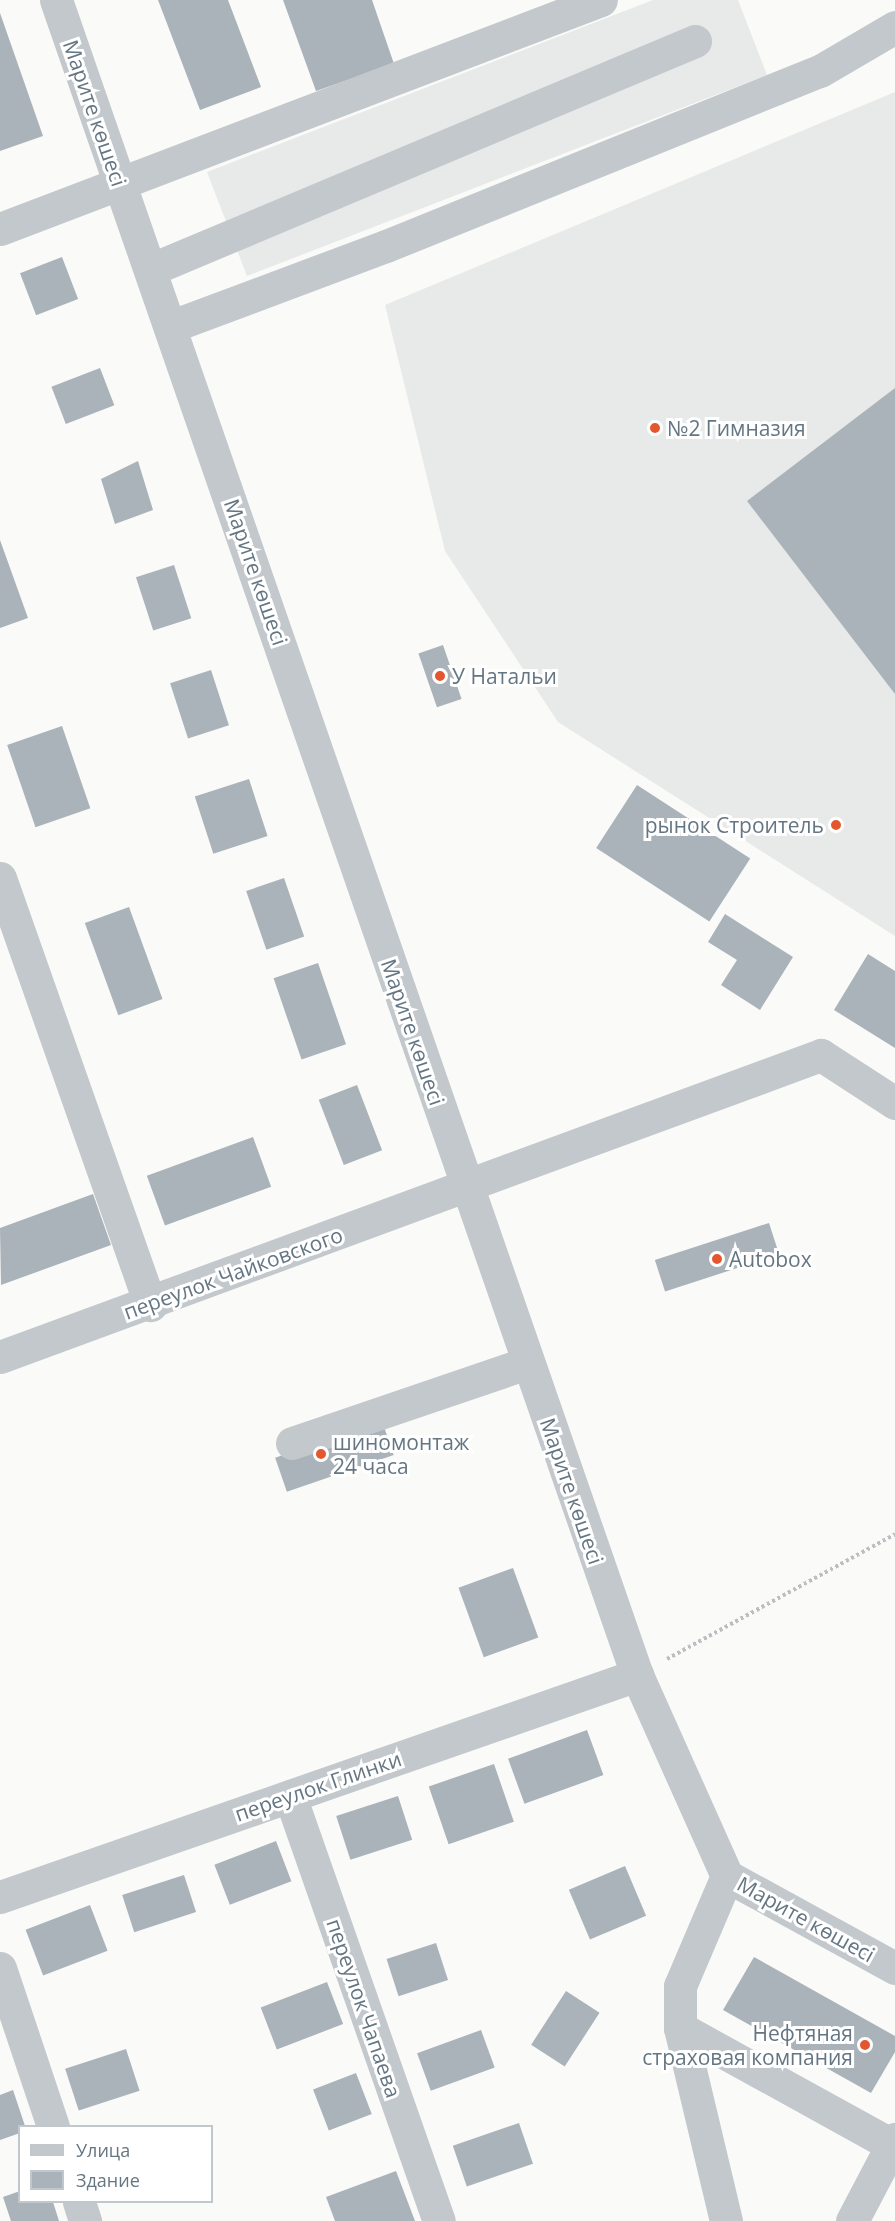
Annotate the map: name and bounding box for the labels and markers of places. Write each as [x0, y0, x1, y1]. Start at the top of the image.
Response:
place label: №2 Гимназия [667, 415, 806, 441]
marker: №2 Гимназия [648, 421, 662, 435]
place label: У Натальи [452, 663, 557, 689]
marker: У Натальи [433, 669, 447, 683]
place label: рынок Строитель [645, 812, 824, 838]
marker: рынок Строитель [829, 818, 843, 832]
place label: Autobox [729, 1246, 812, 1272]
marker: Autobox [710, 1252, 724, 1266]
place label: шиномонтаж 24 часа [333, 1429, 469, 1479]
marker: шиномонтаж 24 часа [314, 1447, 328, 1461]
place label: Нефтяная страховая компания [642, 2020, 853, 2070]
marker: Нефтяная страховая компания [858, 2038, 872, 2052]

